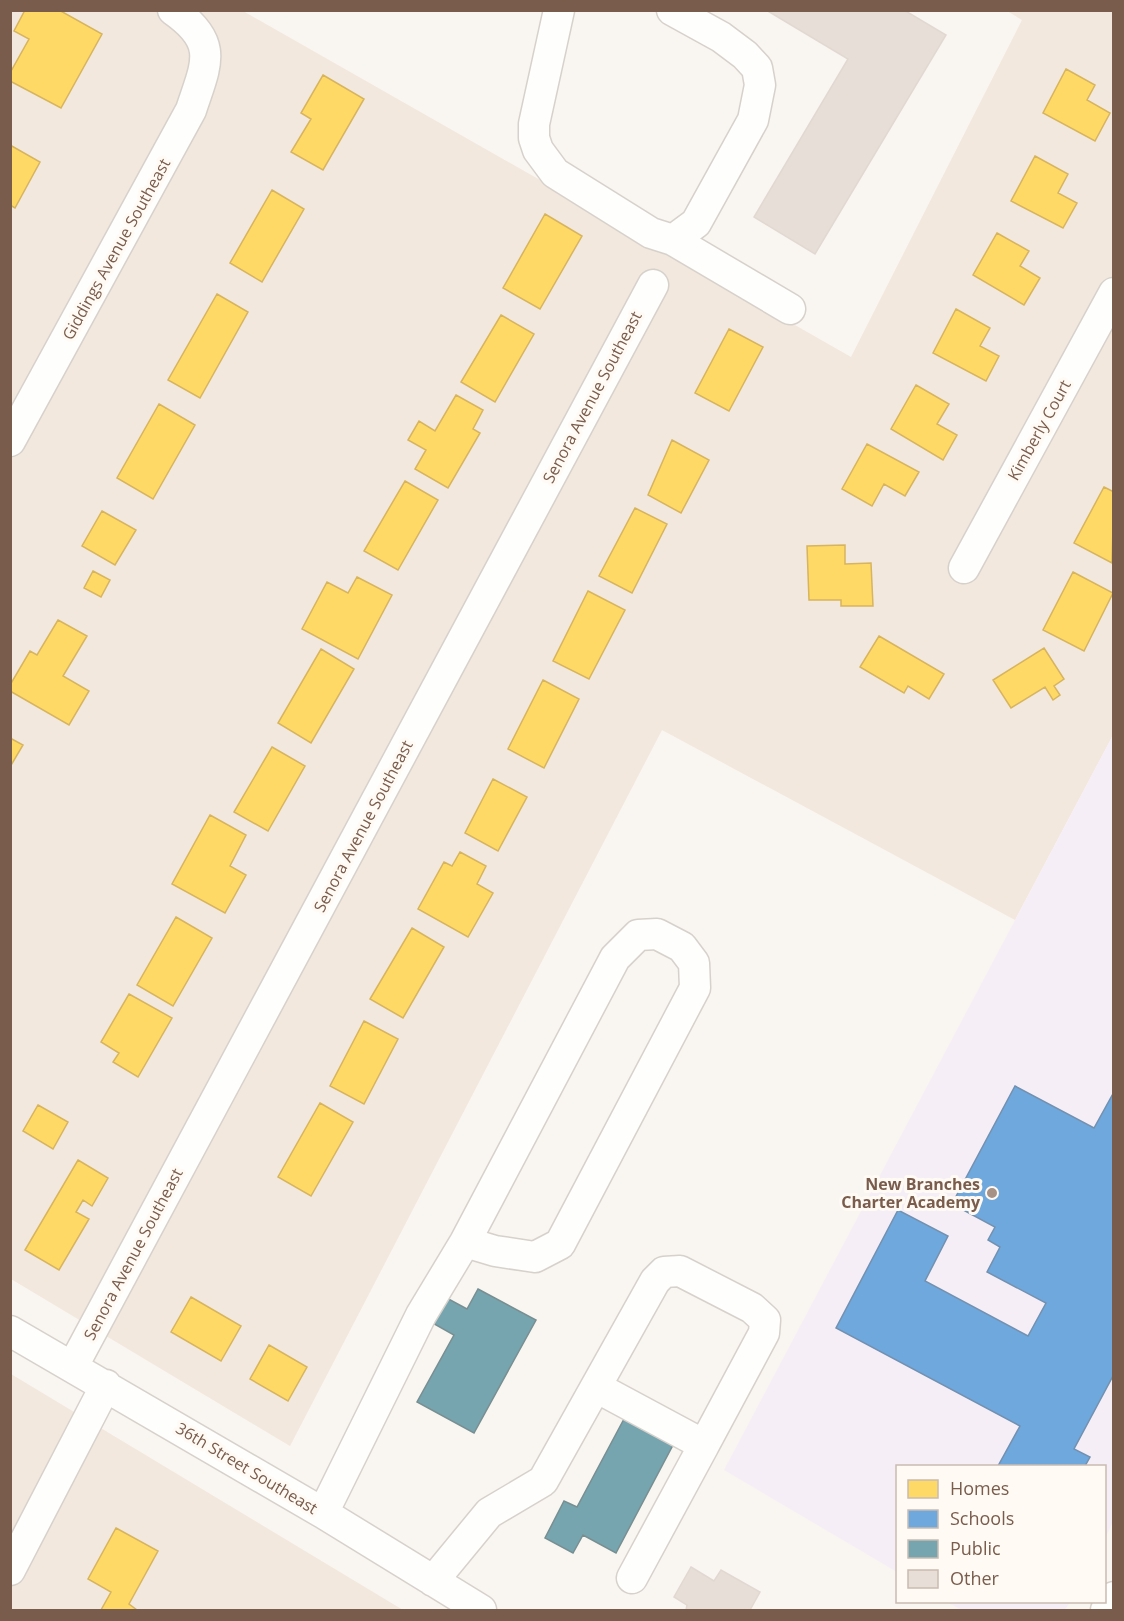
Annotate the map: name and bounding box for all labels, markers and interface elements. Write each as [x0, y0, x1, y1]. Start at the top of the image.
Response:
street label: Giddings Avenue Southeast [57, 154, 175, 344]
street label: Senora Avenue Southeast [537, 307, 647, 487]
street label: Kimberly Court [1002, 375, 1076, 484]
street label: Senora Avenue Southeast [308, 736, 418, 916]
street label: Senora Avenue Southeast [78, 1164, 188, 1344]
place label: New Branches Charter Academy [841, 1173, 981, 1213]
marker: New Branches Charter Academy [985, 1186, 999, 1200]
street label: 36th Street Southeast [172, 1417, 322, 1519]
legend [896, 1465, 1106, 1603]
text: Homes [950, 1476, 1009, 1500]
text: Schools [950, 1506, 1014, 1530]
text: Public [950, 1536, 1001, 1560]
text: Other [950, 1566, 1000, 1590]

